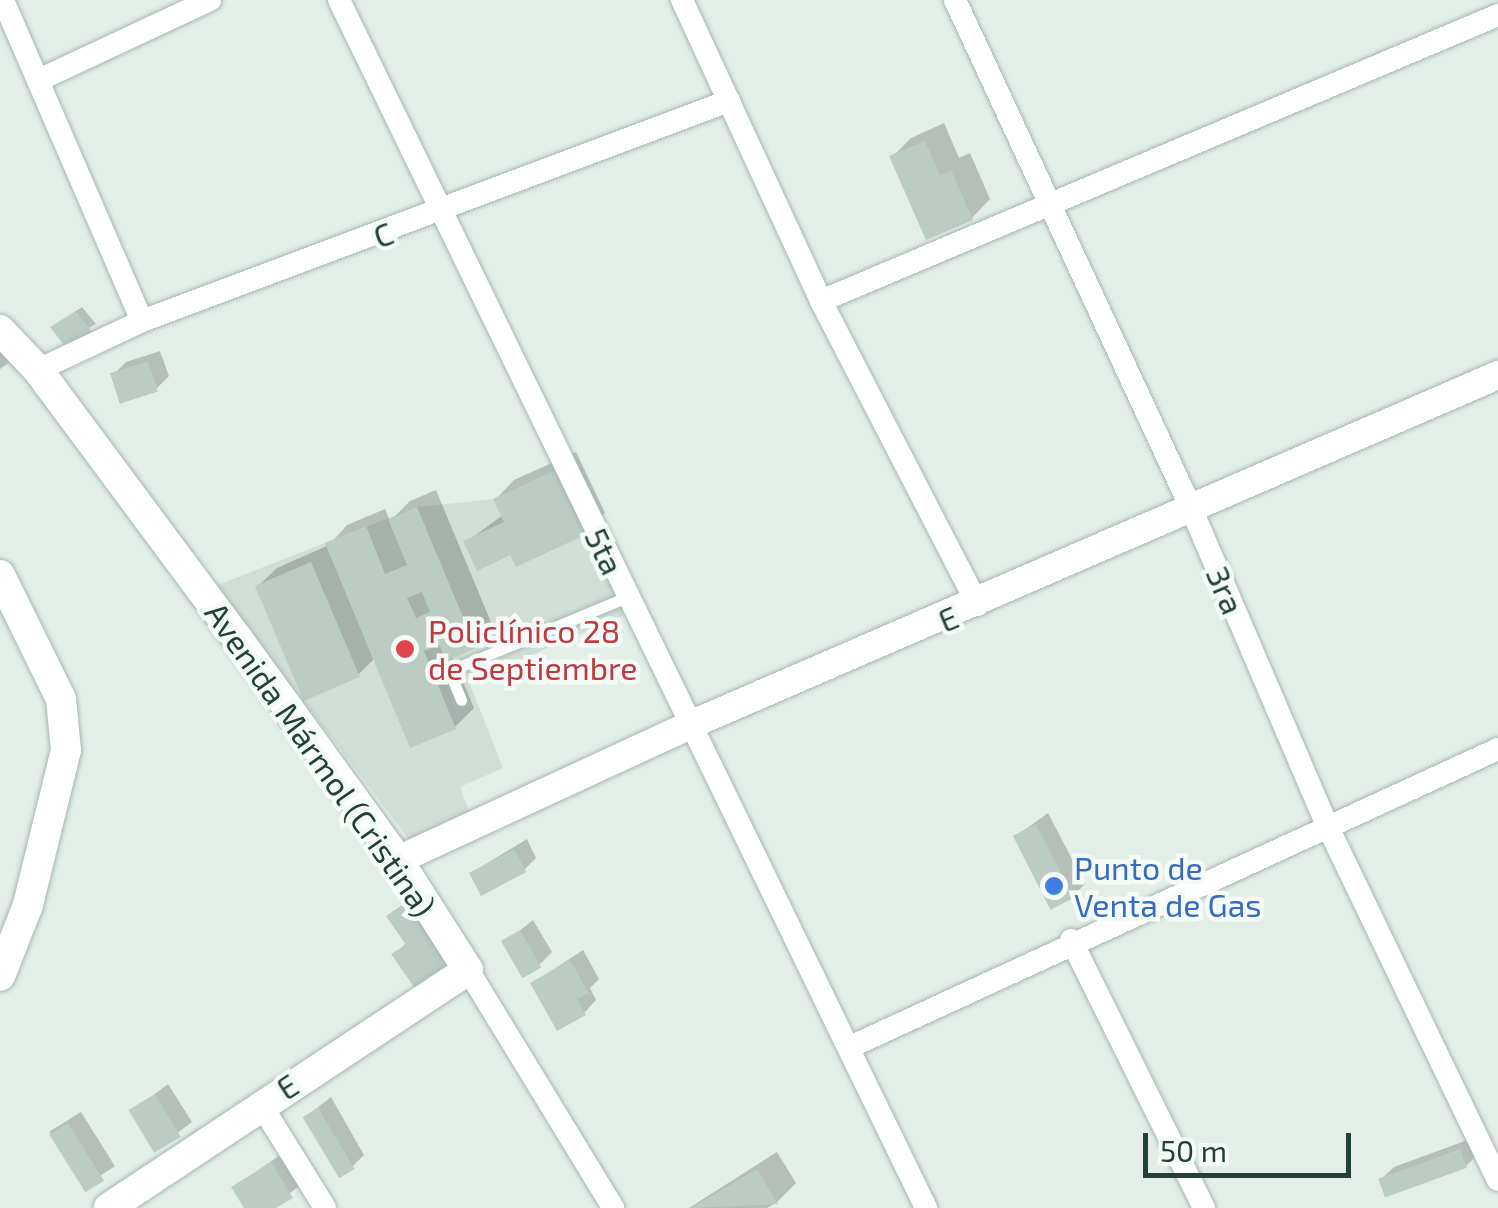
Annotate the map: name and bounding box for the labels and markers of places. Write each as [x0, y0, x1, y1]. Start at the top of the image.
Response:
place label: Policlínico 28 de Septiembre [428, 612, 638, 687]
marker: Policlínico 28 de Septiembre [392, 636, 418, 662]
place label: Punto de Venta de Gas [1074, 849, 1262, 924]
marker: Punto de Venta de Gas [1043, 875, 1065, 897]

